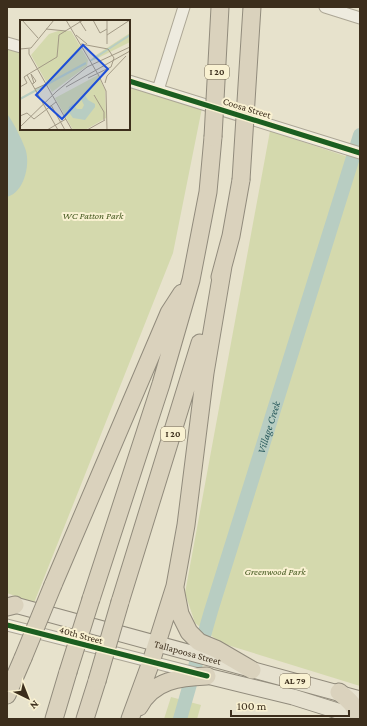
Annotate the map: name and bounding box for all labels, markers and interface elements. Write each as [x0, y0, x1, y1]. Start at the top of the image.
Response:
inset map [20, 20, 130, 130]
road number: I 20 [205, 65, 229, 79]
street label: Coosa Street [222, 95, 273, 121]
park label: WC Patton Park [63, 210, 124, 221]
water label: Village Creek [255, 398, 283, 455]
road number: I 20 [161, 427, 185, 441]
park label: Greenwood Park [244, 566, 306, 577]
street label: 40th Street [58, 624, 105, 646]
street label: Tallapoosa Street [153, 638, 223, 667]
road number: AL 79 [280, 674, 310, 688]
north arrow [8, 678, 48, 718]
scale bar [231, 692, 349, 718]
text: N [28, 698, 42, 713]
text: 100 m [237, 699, 267, 713]

